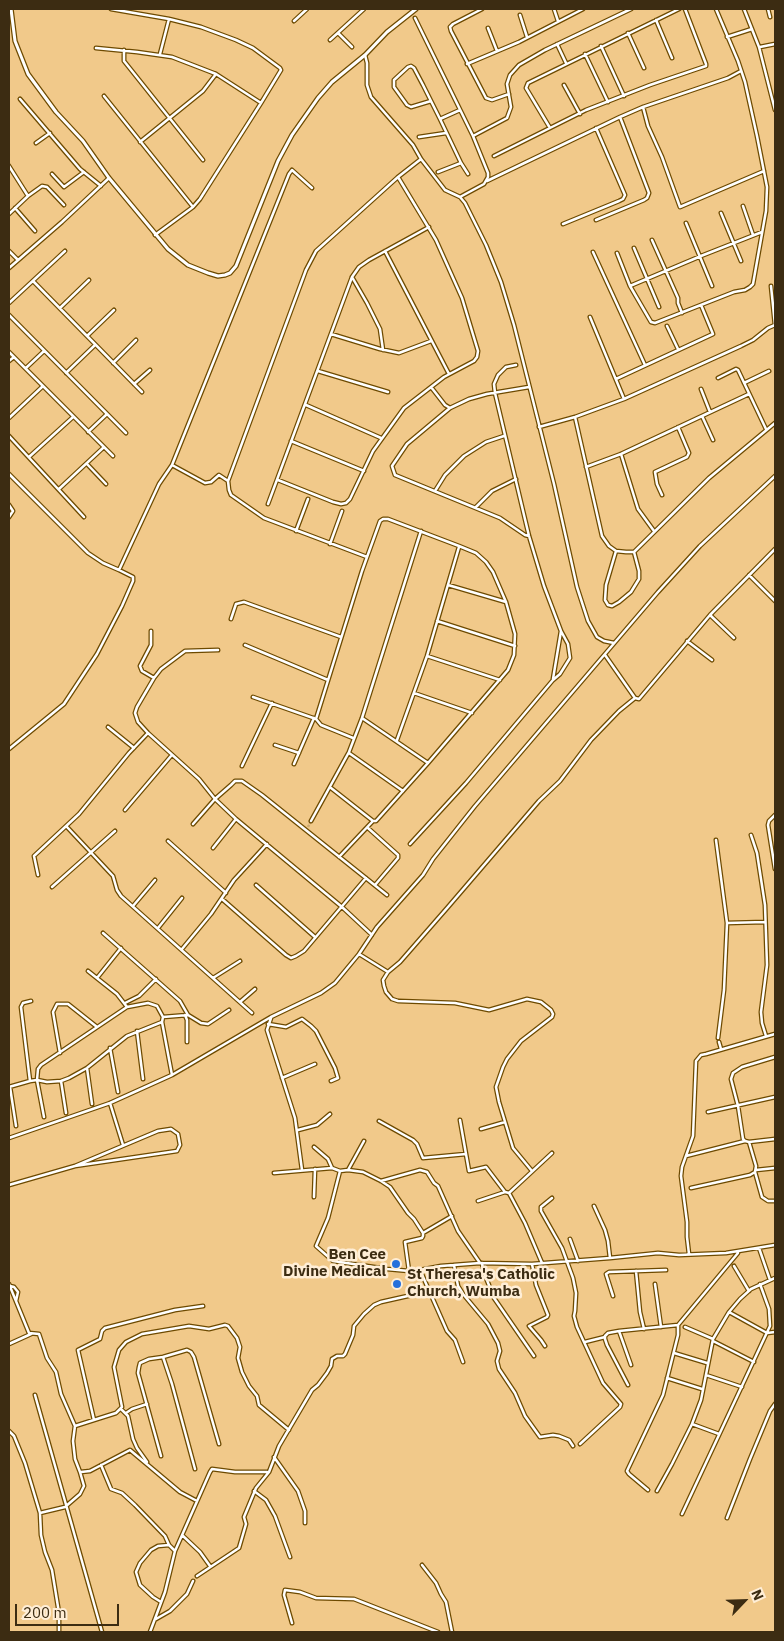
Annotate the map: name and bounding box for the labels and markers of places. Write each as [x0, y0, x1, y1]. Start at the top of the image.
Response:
place label: Ben Cee Divine Medical [283, 1246, 386, 1281]
marker: Ben Cee Divine Medical [390, 1258, 402, 1270]
place label: St Theresa's Catholic Church, Wumba [407, 1266, 555, 1301]
marker: St Theresa's Catholic Church, Wumba [391, 1278, 403, 1290]

